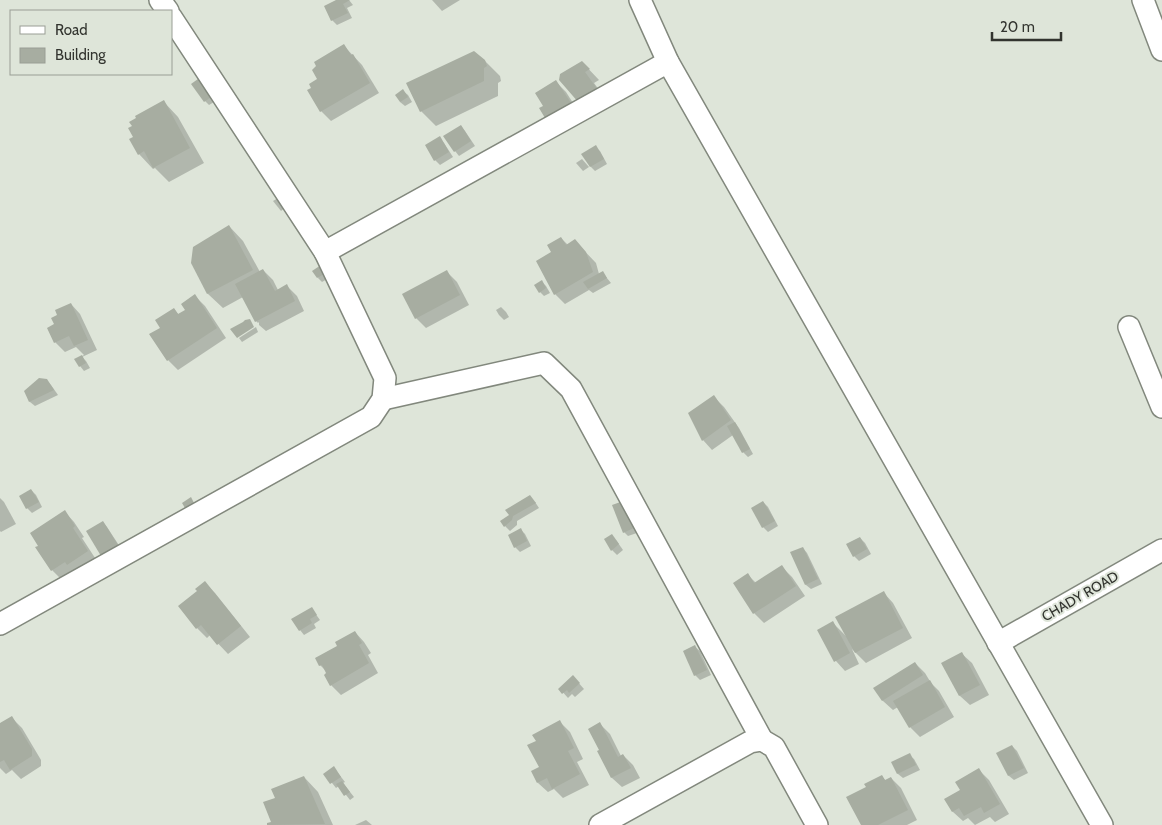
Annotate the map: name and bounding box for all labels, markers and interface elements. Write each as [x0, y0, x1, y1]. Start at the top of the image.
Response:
legend [10, 10, 172, 75]
scale bar [992, 10, 1061, 42]
text: 20 m [1000, 18, 1035, 36]
text: Road [55, 21, 88, 39]
text: Building [55, 46, 106, 64]
street label: CHADY ROAD [1038, 567, 1122, 625]

